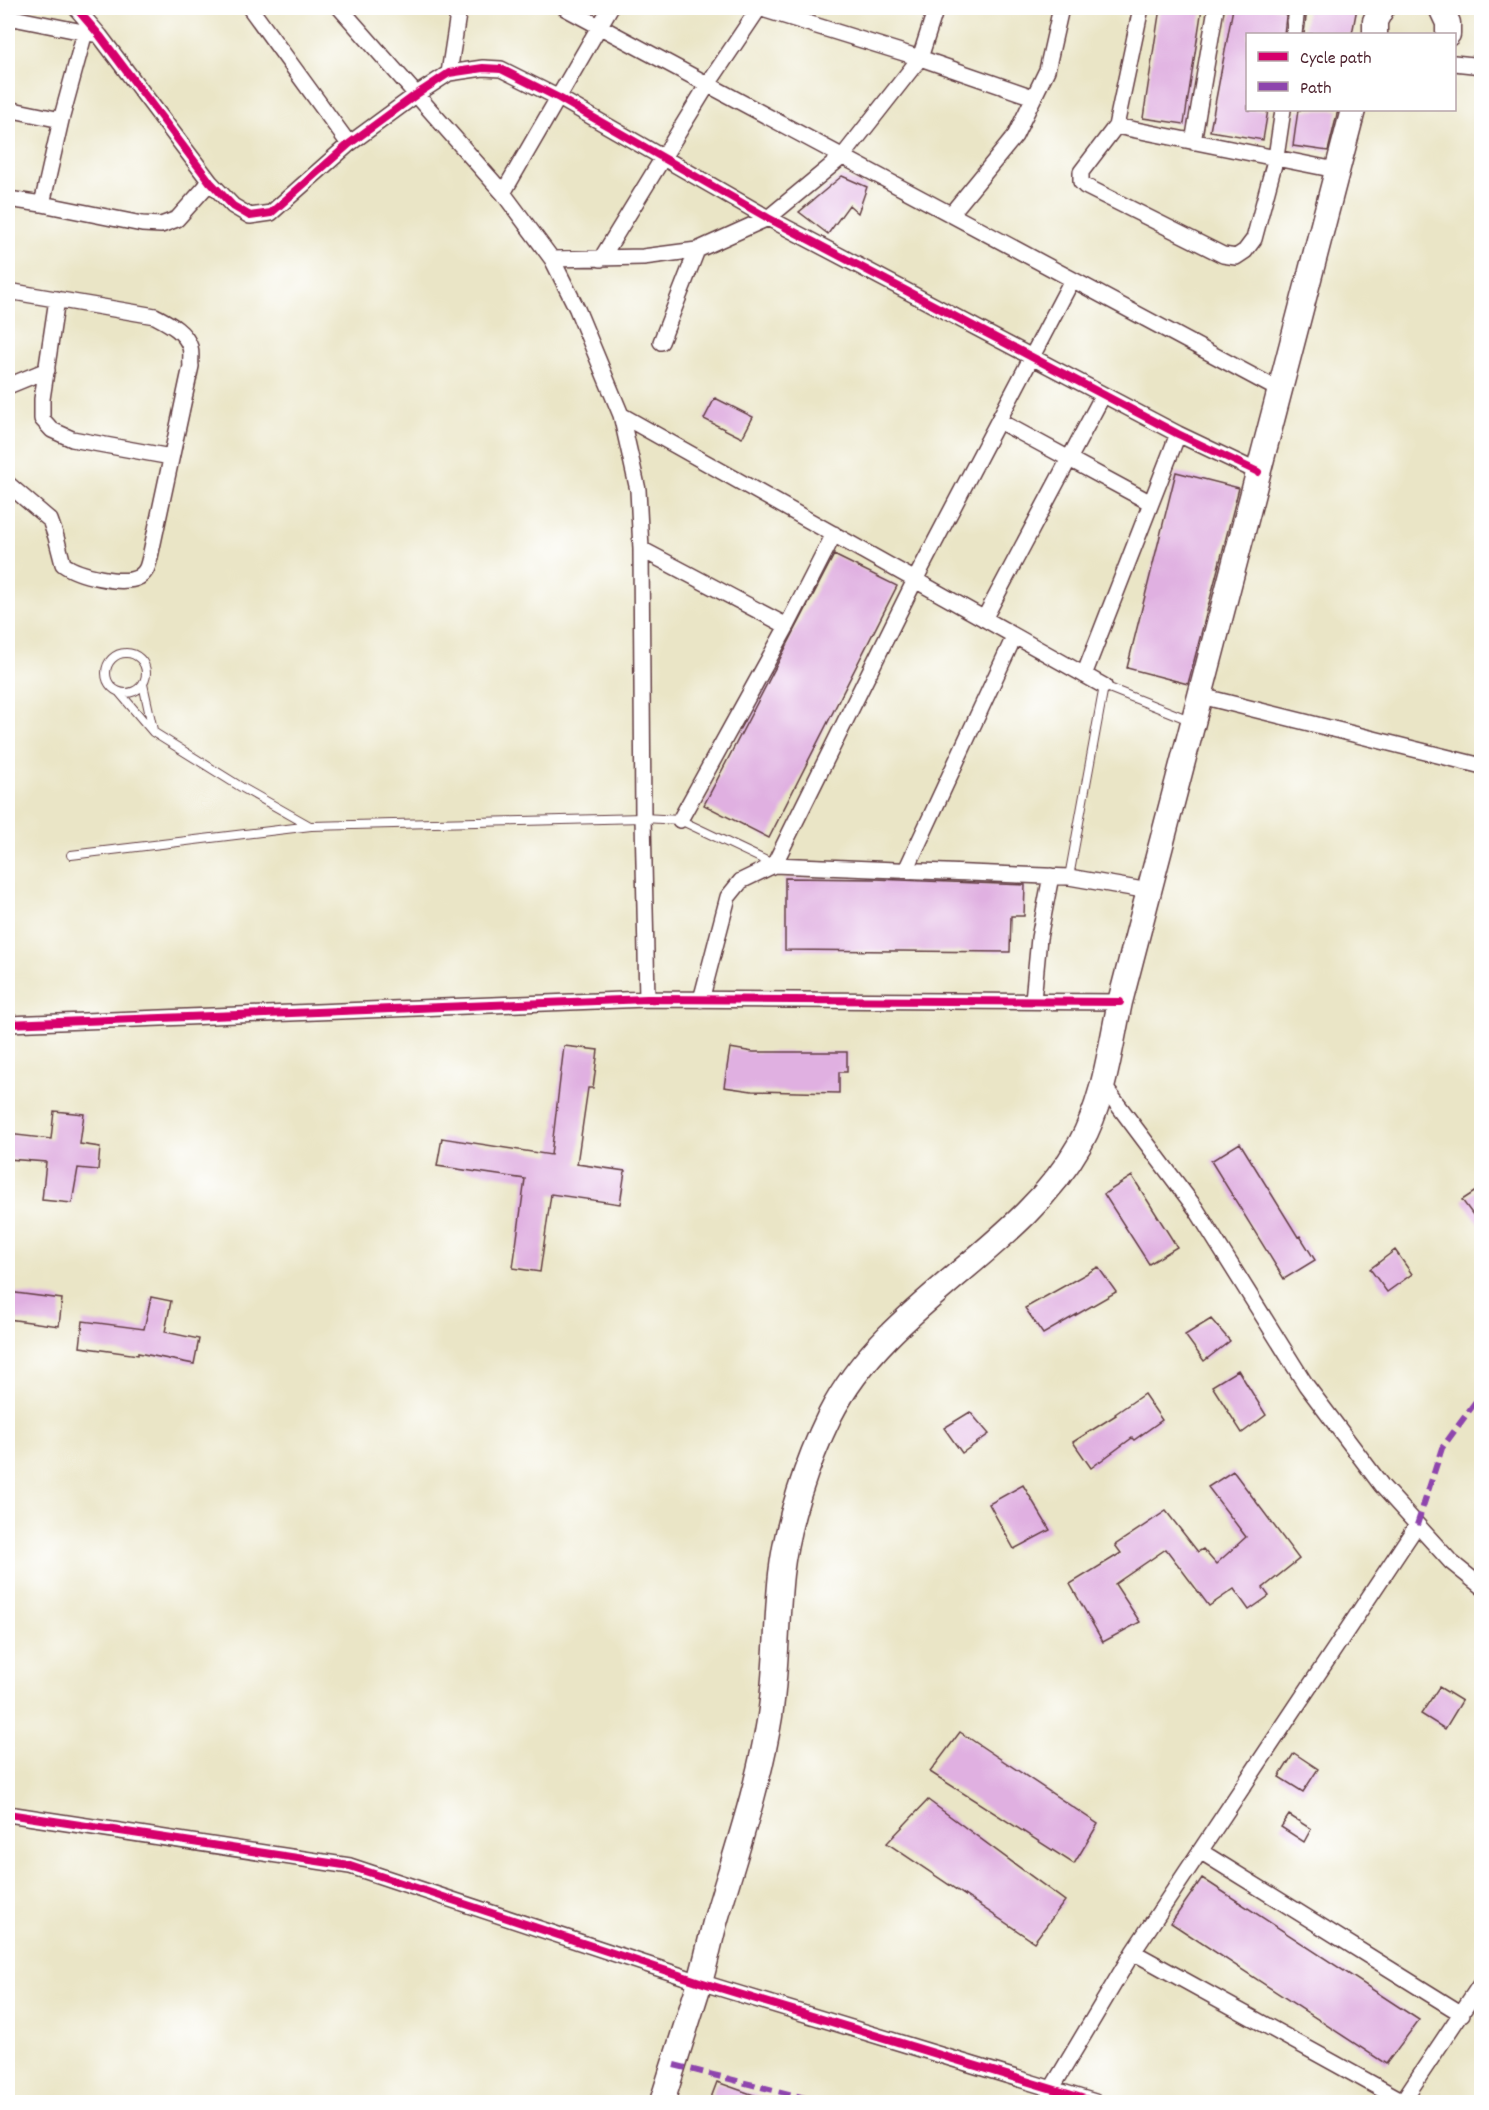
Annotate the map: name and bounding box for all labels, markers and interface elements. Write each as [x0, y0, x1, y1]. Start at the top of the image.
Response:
legend [1246, 33, 1456, 111]
text: Cycle path [1300, 47, 1371, 72]
text: Path [1300, 77, 1332, 102]

